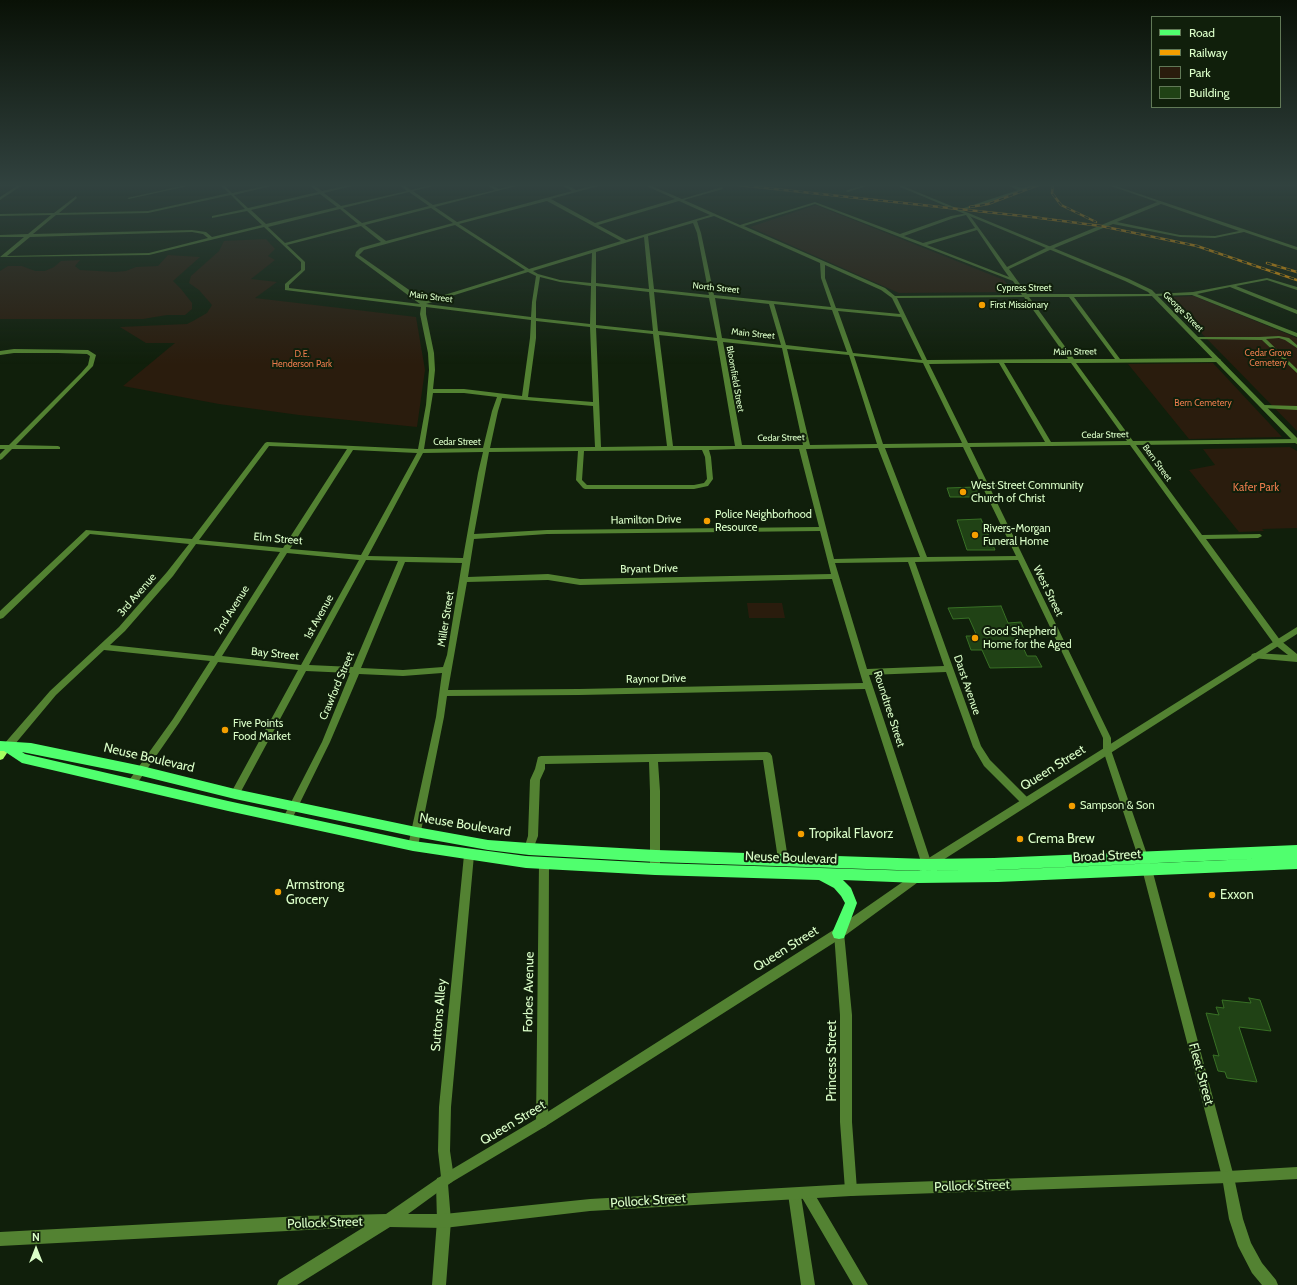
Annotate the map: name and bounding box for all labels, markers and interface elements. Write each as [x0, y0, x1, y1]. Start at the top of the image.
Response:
legend [1151, 16, 1281, 108]
text: Road [1189, 25, 1215, 40]
text: Railway [1189, 45, 1227, 60]
text: Park [1189, 65, 1211, 80]
text: Building [1189, 85, 1230, 100]
street label: North Street [692, 280, 740, 296]
street label: Cypress Street [997, 283, 1051, 293]
street label: Main Street [409, 289, 453, 305]
street label: George Street [1161, 290, 1205, 334]
marker: First Missionary [977, 300, 987, 310]
place label: First Missionary [990, 300, 1048, 310]
street label: Main Street [731, 326, 775, 342]
street label: Bloomfield Street [724, 345, 746, 413]
street label: Main Street [1053, 346, 1097, 358]
park label: Cedar Grove Cemetery [1245, 348, 1291, 369]
park label: D.E. Henderson Park [272, 349, 332, 370]
park label: Bern Cemetery [1174, 398, 1232, 408]
street label: Cedar Street [1081, 429, 1129, 441]
street label: Cedar Street [757, 432, 805, 444]
street label: Cedar Street [433, 437, 481, 447]
street label: Bern Street [1140, 442, 1174, 484]
place label: West Street Community Church of Christ [971, 479, 1084, 505]
park label: Kafer Park [1233, 481, 1279, 495]
marker: West Street Community Church of Christ [958, 487, 968, 497]
place label: Police Neighborhood Resource [715, 508, 812, 534]
street label: Hamilton Drive [611, 513, 681, 527]
marker: Police Neighborhood Resource [702, 516, 712, 526]
place label: Rivers-Morgan Funeral Home [983, 522, 1051, 548]
street label: Elm Street [253, 530, 303, 548]
marker: Rivers-Morgan Funeral Home [970, 530, 980, 540]
street label: Bryant Drive [620, 562, 678, 576]
street label: West Street [1030, 564, 1066, 618]
street label: 3rd Avenue [115, 571, 159, 619]
street label: 2nd Avenue [212, 583, 252, 637]
street label: Miller Street [435, 590, 457, 648]
street label: 1st Avenue [301, 592, 337, 642]
place label: Good Shepherd Home for the Aged [983, 625, 1072, 651]
marker: Good Shepherd Home for the Aged [970, 633, 980, 643]
street label: Bay Street [250, 645, 300, 663]
street label: Crawford Street [317, 650, 357, 722]
street label: Darst Avenue [951, 653, 983, 717]
street label: Roundtree Street [870, 669, 908, 749]
street label: Raynor Drive [626, 672, 686, 686]
place label: Five Points Food Market [233, 717, 291, 743]
marker: Five Points Food Market [220, 725, 230, 735]
street label: Neuse Boulevard [102, 740, 196, 776]
street label: Queen Street [1018, 742, 1088, 794]
place label: Sampson & Son [1080, 799, 1155, 813]
marker: Sampson & Son [1067, 801, 1077, 811]
street label: Neuse Boulevard [418, 810, 512, 840]
place label: Tropikal Flavorz [809, 826, 893, 842]
marker: Tropikal Flavorz [796, 829, 806, 839]
place label: Crema Brew [1028, 831, 1095, 847]
marker: Crema Brew [1015, 834, 1025, 844]
street label: Broad Street [1072, 846, 1142, 866]
street label: Neuse Boulevard [745, 849, 837, 867]
place label: Armstrong Grocery [286, 877, 344, 908]
marker: Armstrong Grocery [273, 887, 283, 897]
place label: Exxon [1220, 887, 1254, 903]
marker: Exxon [1207, 890, 1217, 900]
street label: Queen Street [751, 923, 821, 975]
street label: Forbes Avenue [520, 951, 538, 1033]
street label: Suttons Alley [428, 978, 450, 1052]
street label: Princess Street [824, 1020, 840, 1102]
street label: Fleet Street [1185, 1041, 1217, 1107]
street label: Queen Street [477, 1097, 549, 1149]
street label: Pollock Street [934, 1177, 1010, 1195]
street label: Pollock Street [610, 1191, 686, 1211]
street label: Pollock Street [287, 1214, 363, 1232]
north arrow [16, 1229, 56, 1269]
text: N [32, 1230, 40, 1244]

